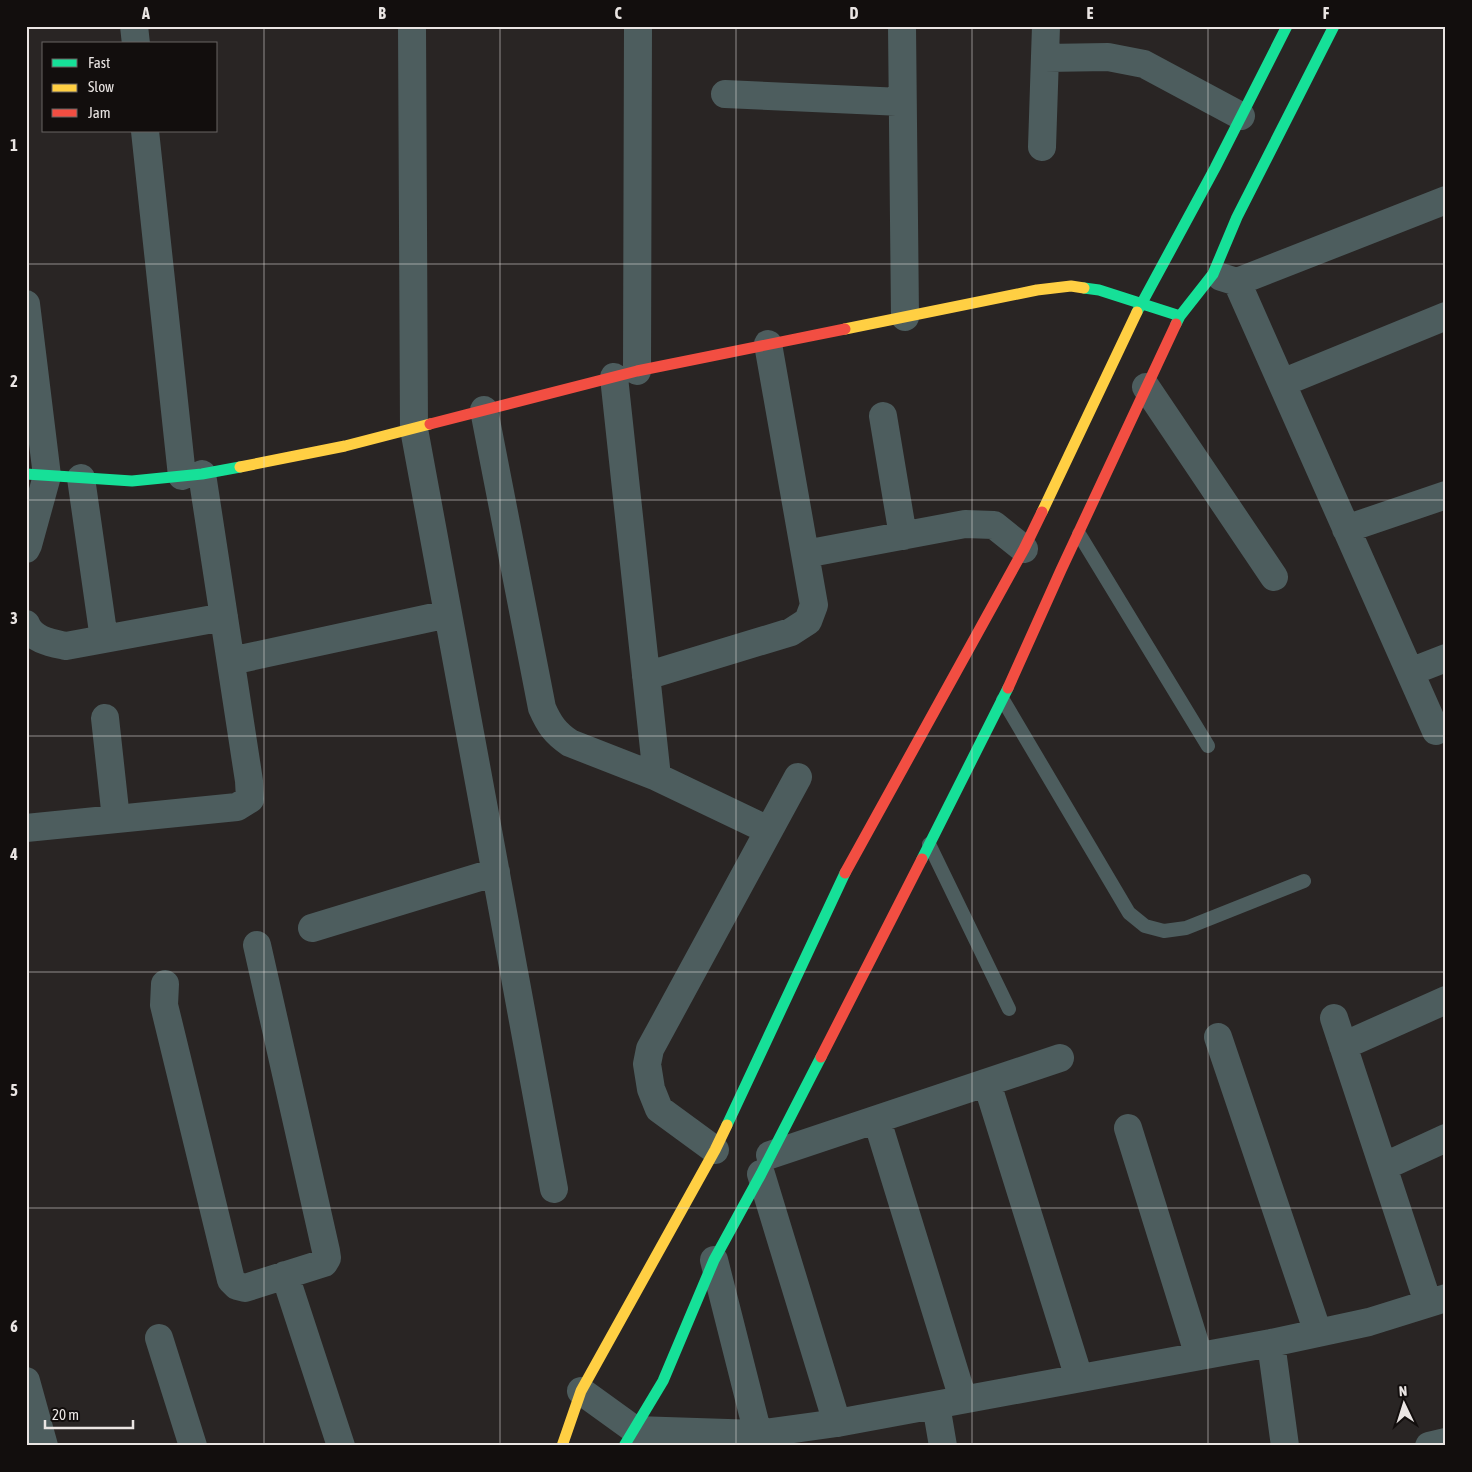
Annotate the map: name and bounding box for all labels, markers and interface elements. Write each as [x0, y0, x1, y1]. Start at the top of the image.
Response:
text: A [141, 4, 150, 22]
text: B [378, 4, 386, 22]
text: C [614, 4, 622, 22]
text: D [850, 4, 859, 22]
text: E [1087, 4, 1094, 22]
text: F [1323, 4, 1330, 22]
legend [42, 42, 218, 132]
text: Fast [88, 54, 110, 71]
text: Slow [88, 78, 114, 95]
text: Jam [88, 104, 111, 121]
text: 1 [10, 136, 18, 154]
text: 2 [10, 372, 18, 390]
text: 3 [10, 609, 18, 627]
text: 4 [9, 845, 18, 863]
text: 5 [10, 1081, 18, 1099]
text: 6 [10, 1317, 18, 1335]
north arrow [1380, 1380, 1430, 1430]
text: N [1398, 1383, 1408, 1399]
scale bar [45, 1397, 132, 1429]
text: 20 m [52, 1406, 79, 1423]

